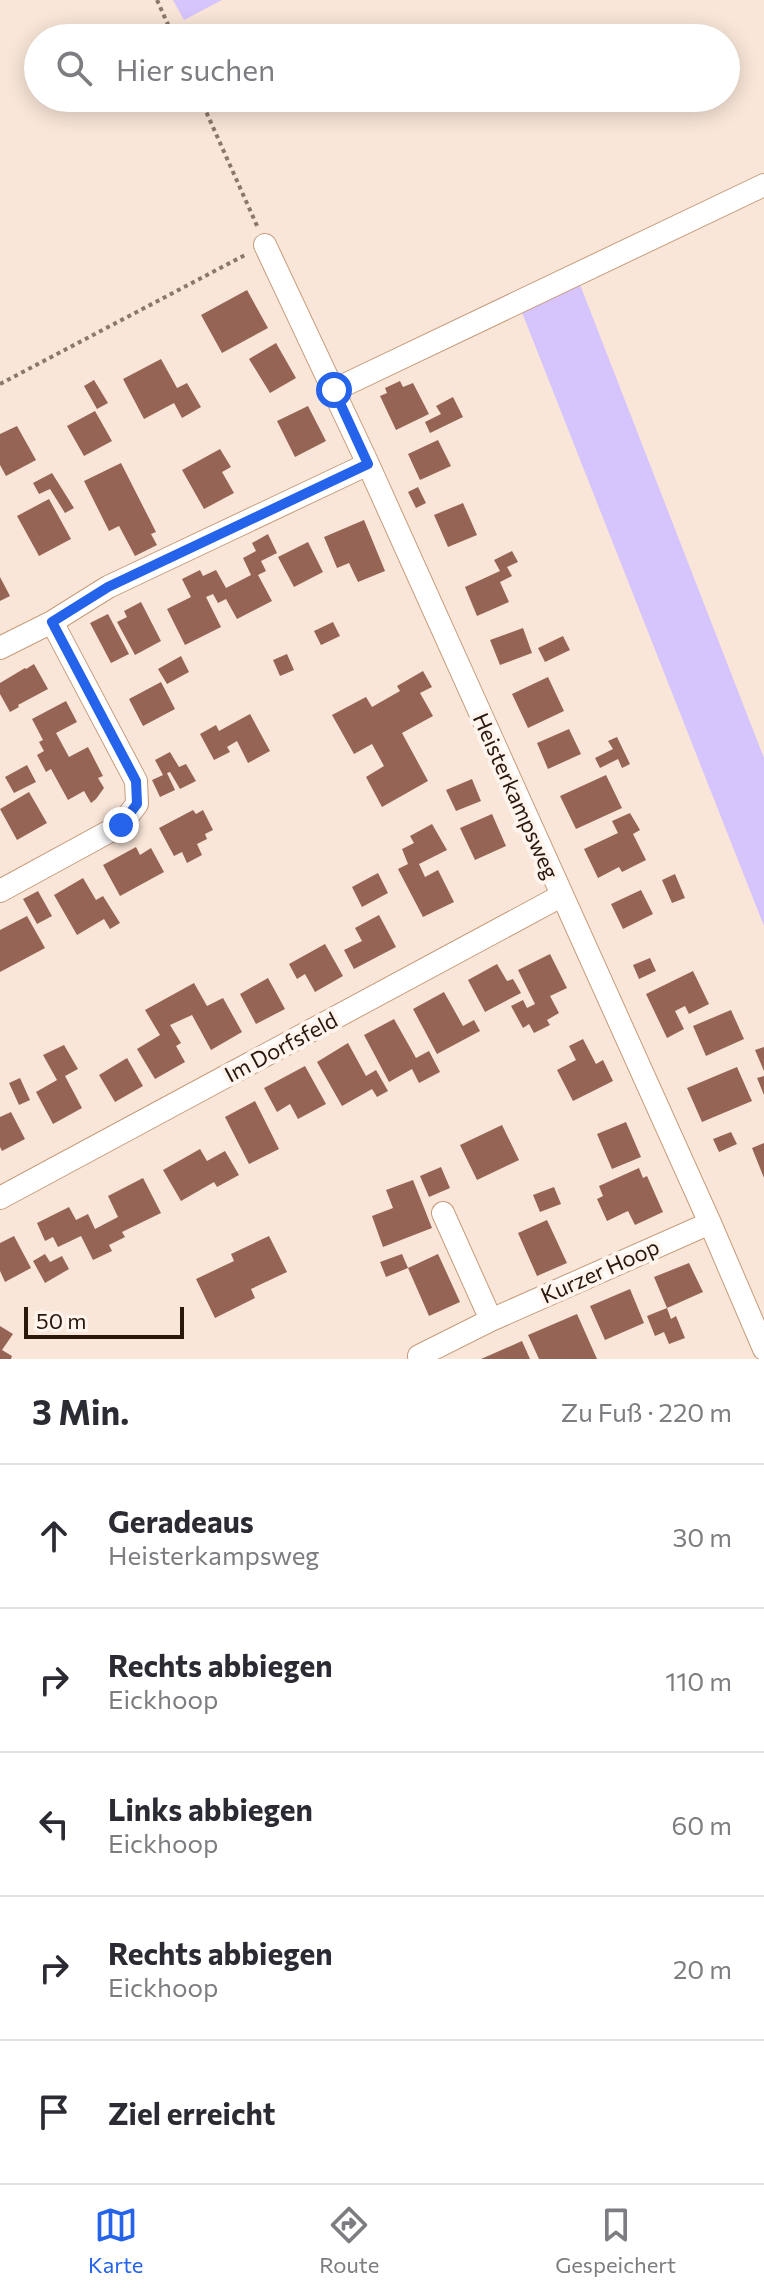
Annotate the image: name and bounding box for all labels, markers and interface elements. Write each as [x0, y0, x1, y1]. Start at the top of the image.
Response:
search box [24, 24, 740, 112]
icon: search [52, 46, 96, 90]
text: Hier suchen [116, 50, 275, 87]
route start [316, 372, 352, 408]
street label: Heisterkampsweg [468, 709, 565, 883]
route end [103, 807, 139, 843]
street label: Im Dorfsfeld [220, 1006, 342, 1088]
street label: Kurzer Hoop [536, 1232, 663, 1309]
scale bar [24, 1303, 184, 1339]
text: 50 m [36, 1307, 86, 1334]
text: 3 Min. [32, 1390, 129, 1432]
text: Zu Fuß · 220 m [561, 1396, 732, 1427]
text: Geradeaus [108, 1502, 254, 1539]
icon: ahead [32, 1514, 76, 1558]
text: 30 m [673, 1521, 732, 1552]
text: Heisterkampsweg [108, 1539, 319, 1570]
text: Rechts abbiegen [108, 1646, 333, 1683]
icon: right [32, 1658, 76, 1702]
text: 110 m [665, 1665, 732, 1696]
text: Eickhoop [108, 1683, 218, 1714]
text: Links abbiegen [108, 1790, 313, 1827]
icon: left [32, 1802, 76, 1846]
text: 60 m [672, 1809, 732, 1840]
text: Eickhoop [108, 1827, 218, 1858]
text: Rechts abbiegen [108, 1934, 333, 1971]
icon: right [32, 1946, 76, 1990]
text: 20 m [673, 1953, 732, 1984]
text: Eickhoop [108, 1971, 218, 2002]
icon: arrive [32, 2090, 76, 2134]
text: Ziel erreicht [108, 2094, 276, 2131]
tab: Karte [88, 2203, 143, 2278]
tab: Route [319, 2203, 379, 2278]
tab: Gespeichert [555, 2203, 676, 2278]

